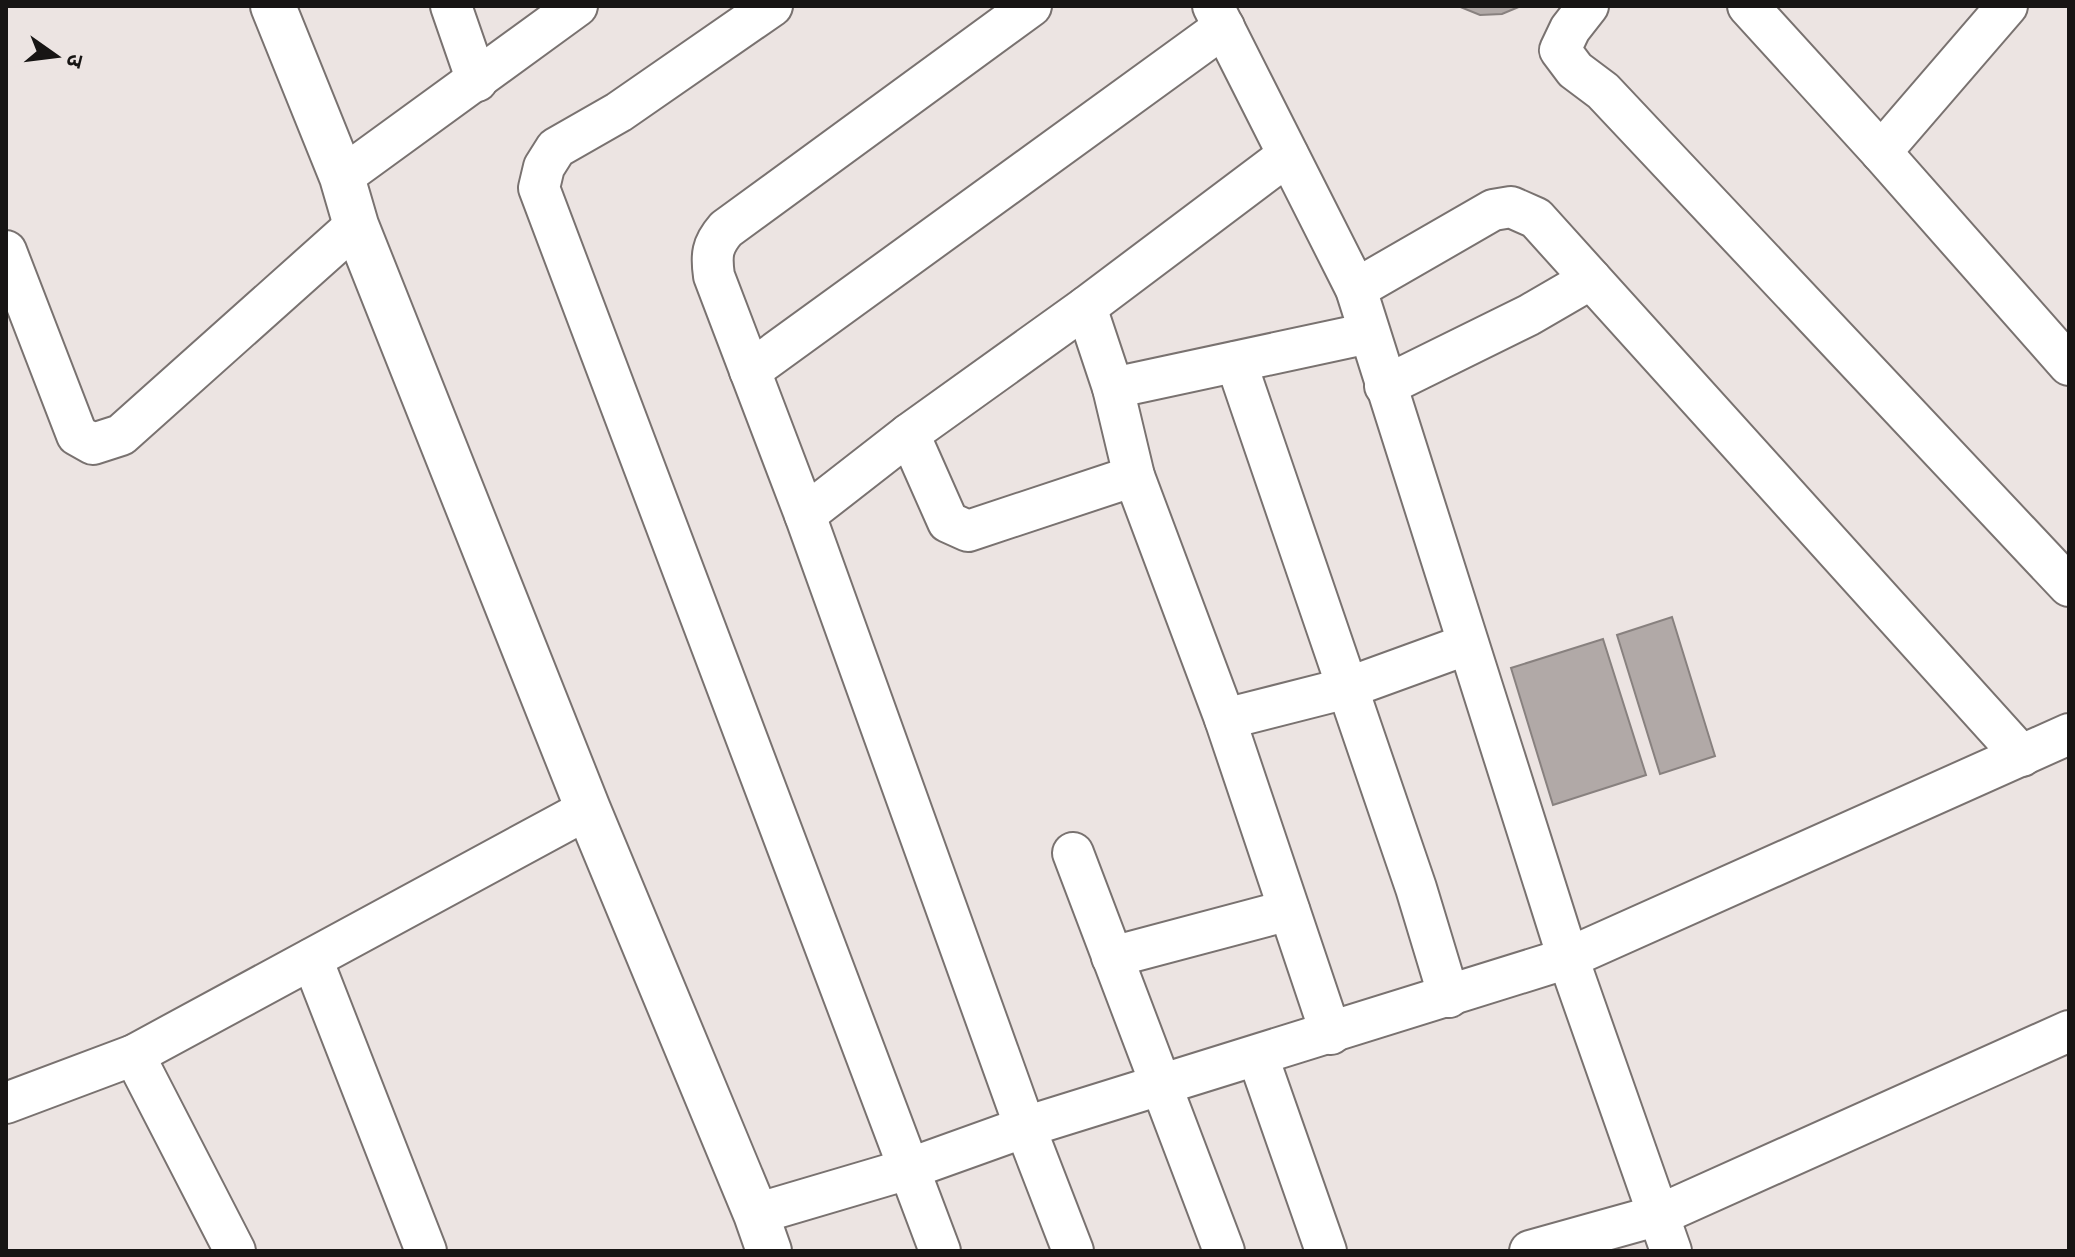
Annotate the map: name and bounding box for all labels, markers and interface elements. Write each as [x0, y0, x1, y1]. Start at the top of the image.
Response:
north arrow [16, 16, 96, 96]
text: उ [60, 51, 91, 72]

